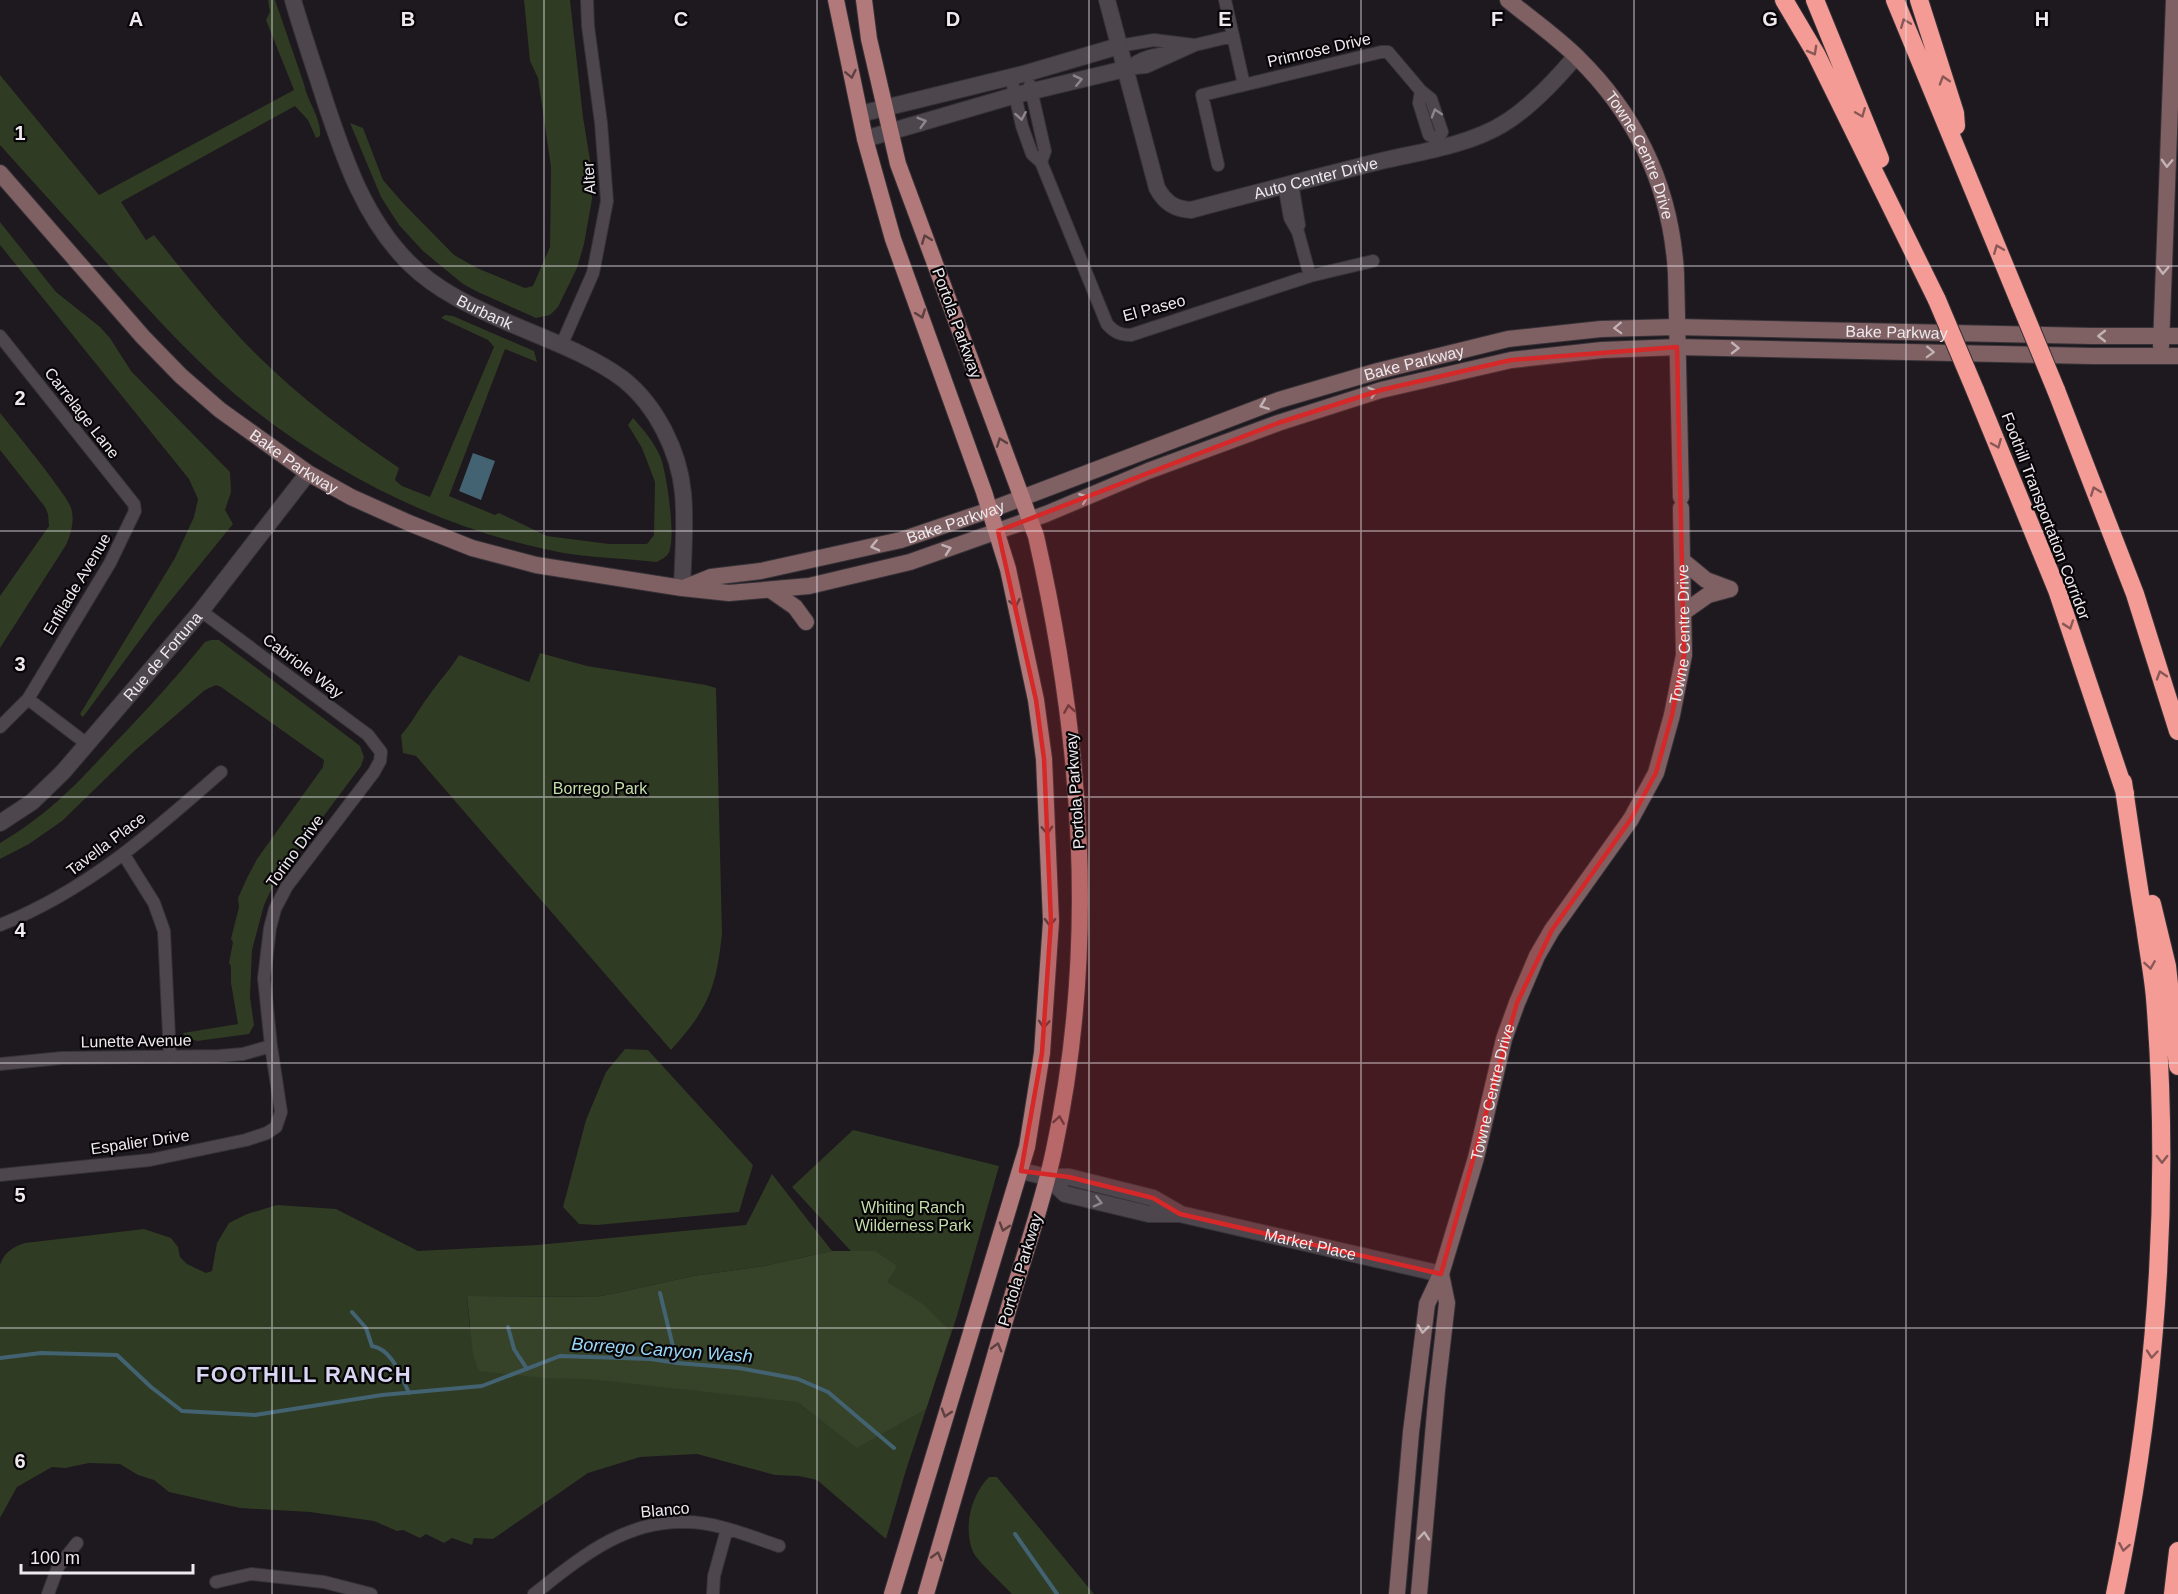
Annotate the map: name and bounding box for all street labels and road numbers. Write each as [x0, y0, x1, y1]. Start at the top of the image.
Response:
street label: Primrose Drive [1266, 30, 1373, 70]
street label: Towne Centre Drive [1602, 88, 1677, 221]
street label: Auto Center Drive [1252, 154, 1380, 202]
street label: Alter [579, 160, 599, 195]
street label: Portola Parkway [929, 265, 985, 381]
street label: Burbank [454, 291, 516, 333]
street label: El Paseo [1121, 291, 1187, 324]
street label: Bake Parkway [1845, 322, 1948, 341]
street label: Bake Parkway [1362, 342, 1466, 383]
street label: Carrelage Lane [41, 364, 123, 462]
street label: Foothill Transportation Corridor [1999, 410, 2094, 623]
street label: Bake Parkway [247, 426, 341, 497]
street label: Bake Parkway [904, 497, 1007, 546]
street label: Enfilade Avenue [40, 530, 114, 638]
street label: Towne Centre Drive [1666, 564, 1693, 705]
street label: Rue de Fortuna [120, 608, 205, 704]
street label: Cabriole Way [260, 630, 346, 702]
street label: Portola Parkway [1062, 732, 1088, 850]
street label: Tavella Place [63, 809, 149, 879]
street label: Torino Drive [263, 811, 327, 891]
street label: Towne Centre Drive [1467, 1021, 1518, 1162]
street label: Lunette Avenue [80, 1032, 192, 1050]
street label: Espalier Drive [90, 1127, 191, 1157]
street label: Portola Parkway [995, 1212, 1045, 1328]
street label: Market Place [1263, 1225, 1358, 1263]
street label: Blanco [640, 1499, 690, 1521]

